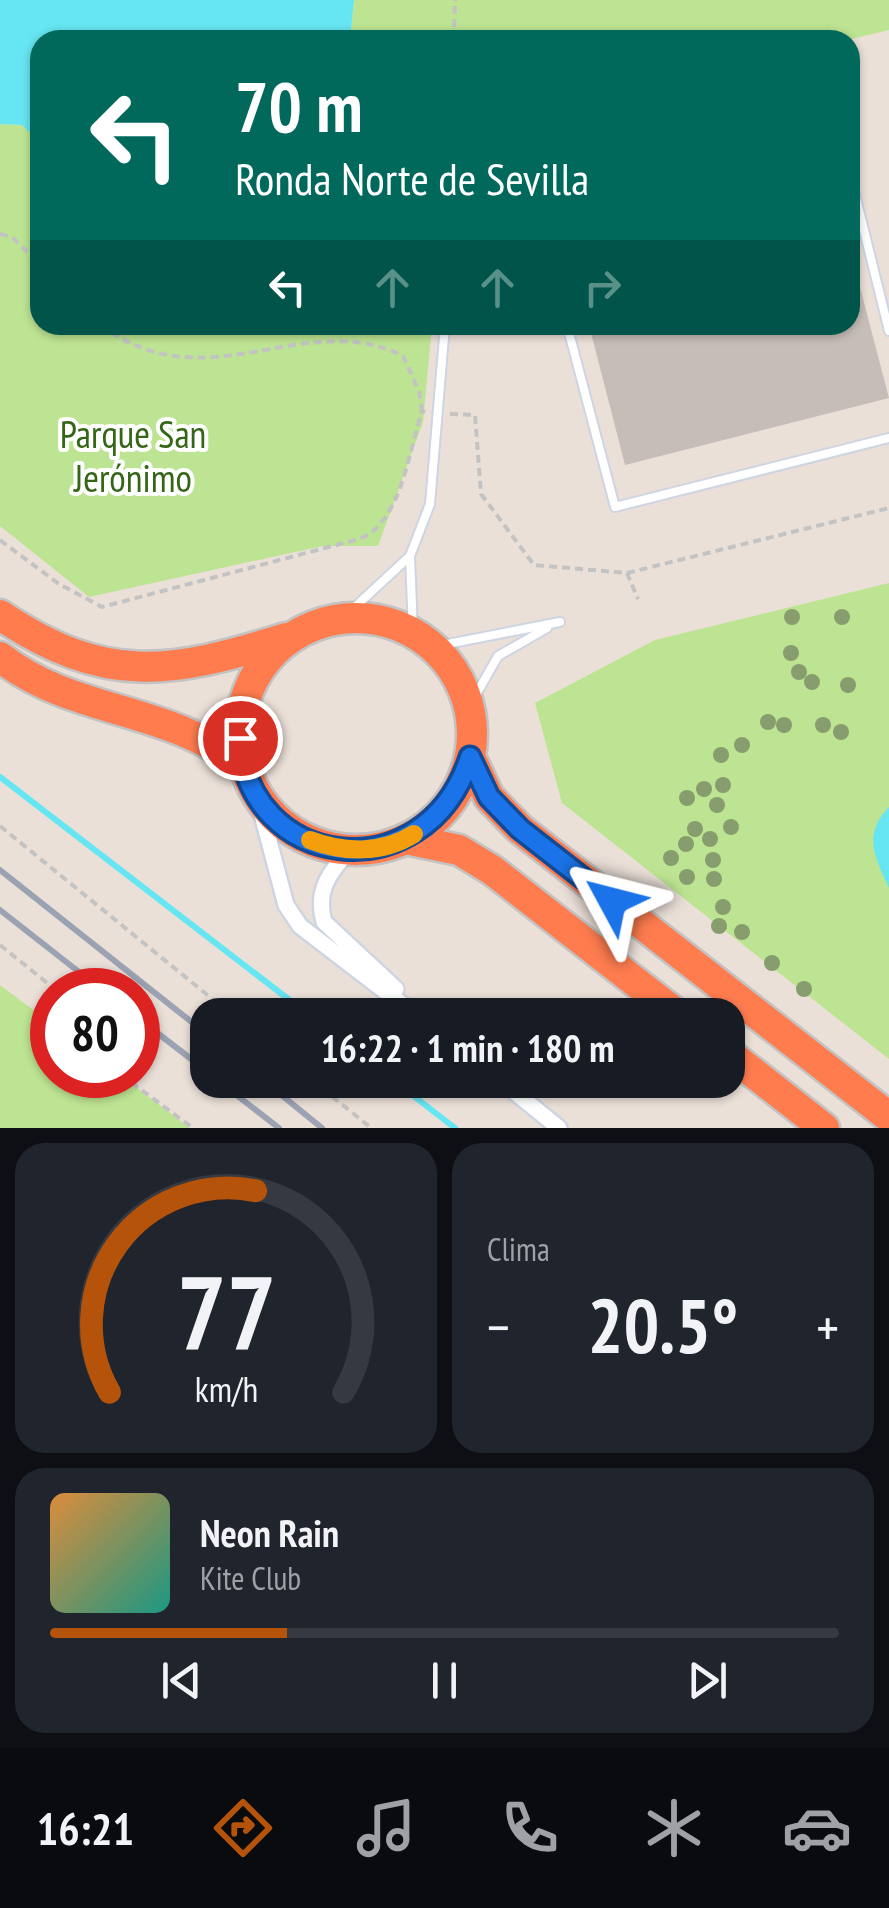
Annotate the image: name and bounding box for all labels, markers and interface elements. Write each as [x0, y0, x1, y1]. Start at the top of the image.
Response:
text: 70 m [235, 61, 363, 151]
icon: left [70, 70, 200, 200]
text: Ronda Norte de Sevilla [235, 149, 589, 207]
icon: left [260, 260, 315, 315]
icon: ahead [365, 260, 420, 315]
icon: ahead [470, 260, 525, 315]
icon: right [575, 260, 630, 315]
park label: Parque San Jerónimo [60, 409, 206, 502]
pin [198, 696, 283, 781]
icon: arrive [213, 711, 268, 766]
position arrow [560, 849, 664, 953]
speed limit sign: 80 [30, 968, 160, 1098]
text: 16:22 · 1 min · 180 m [321, 1023, 614, 1072]
text: Clima [487, 1228, 550, 1270]
text: 77 [176, 1244, 276, 1379]
text: 20.5° [588, 1277, 738, 1374]
text: − [487, 1291, 510, 1362]
text: + [816, 1291, 839, 1362]
text: km/h [194, 1366, 258, 1412]
text: Neon Rain [200, 1508, 339, 1557]
text: Kite Club [200, 1557, 301, 1599]
icon: previous [154, 1653, 209, 1708]
icon: pause [417, 1653, 472, 1708]
icon: next [680, 1653, 735, 1708]
icon: directions [208, 1793, 278, 1863]
icon: music [351, 1793, 421, 1863]
icon: phone [495, 1793, 565, 1863]
icon: climate [639, 1793, 709, 1863]
icon: car [782, 1793, 852, 1863]
text: 16:21 [37, 1799, 134, 1857]

